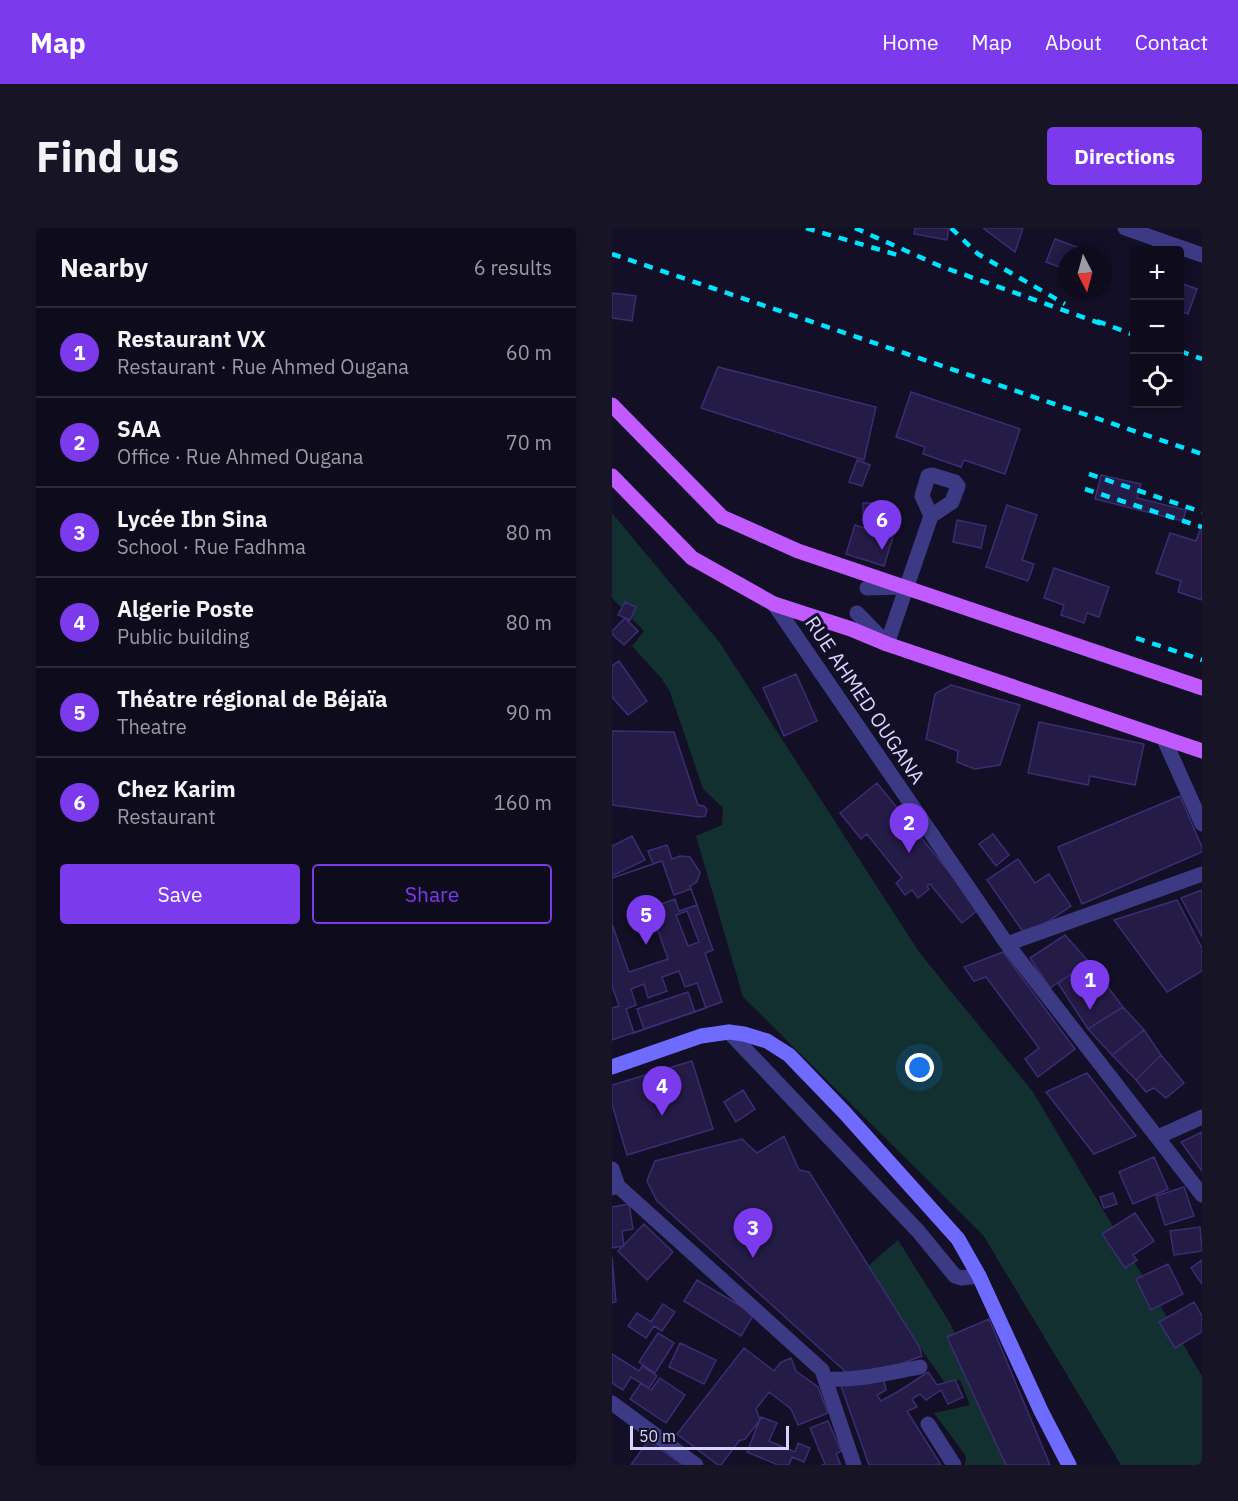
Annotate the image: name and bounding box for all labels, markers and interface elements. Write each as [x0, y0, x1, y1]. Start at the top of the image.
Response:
text: Map [30, 24, 86, 61]
text: Home [882, 28, 939, 56]
text: Map [972, 28, 1012, 56]
text: About [1045, 28, 1102, 56]
text: Contact [1135, 28, 1208, 56]
button: Directions [1047, 127, 1202, 185]
text: Find us [36, 129, 179, 184]
north arrow [1058, 246, 1112, 300]
map controls [1130, 246, 1184, 408]
button: + [1130, 246, 1184, 300]
text: Nearby [60, 250, 148, 284]
text: 6 results [474, 254, 552, 281]
button: − [1130, 300, 1184, 354]
text: Restaurant VX [117, 324, 266, 353]
text: 1 [74, 339, 86, 366]
text: 60 m [506, 339, 552, 366]
text: Restaurant · Rue Ahmed Ougana [117, 353, 409, 380]
button: locate [1130, 354, 1184, 408]
text: SAA [117, 414, 161, 443]
text: 2 [74, 429, 86, 456]
text: 70 m [506, 429, 552, 456]
text: Office · Rue Ahmed Ougana [117, 443, 363, 470]
pin: 6 [862, 500, 902, 550]
text: Lycée Ibn Sina [117, 504, 267, 533]
text: 3 [74, 519, 86, 546]
text: 80 m [506, 519, 552, 546]
text: School · Rue Fadhma [117, 533, 306, 560]
text: Algerie Poste [117, 594, 254, 623]
text: 4 [74, 609, 86, 636]
text: 80 m [506, 609, 552, 636]
street label: RUE AHMED OUGANA [799, 611, 932, 789]
text: Public building [117, 623, 249, 650]
text: Théatre régional de Béjaïa [117, 684, 388, 713]
text: 5 [74, 699, 86, 726]
text: 90 m [506, 699, 552, 726]
text: Theatre [117, 713, 187, 740]
text: Chez Karim [117, 774, 236, 803]
text: 6 [74, 789, 86, 816]
text: 160 m [494, 789, 552, 816]
text: Restaurant [117, 803, 215, 830]
pin: 2 [890, 804, 928, 853]
button: Save [60, 864, 300, 924]
button: Share [312, 864, 552, 924]
pin: 5 [627, 896, 666, 945]
pin: 1 [1070, 960, 1110, 1010]
your location [905, 1053, 934, 1082]
pin: 4 [643, 1066, 682, 1116]
pin: 3 [734, 1208, 772, 1258]
scale bar [630, 1423, 789, 1450]
text: 50 m [639, 1426, 676, 1446]

